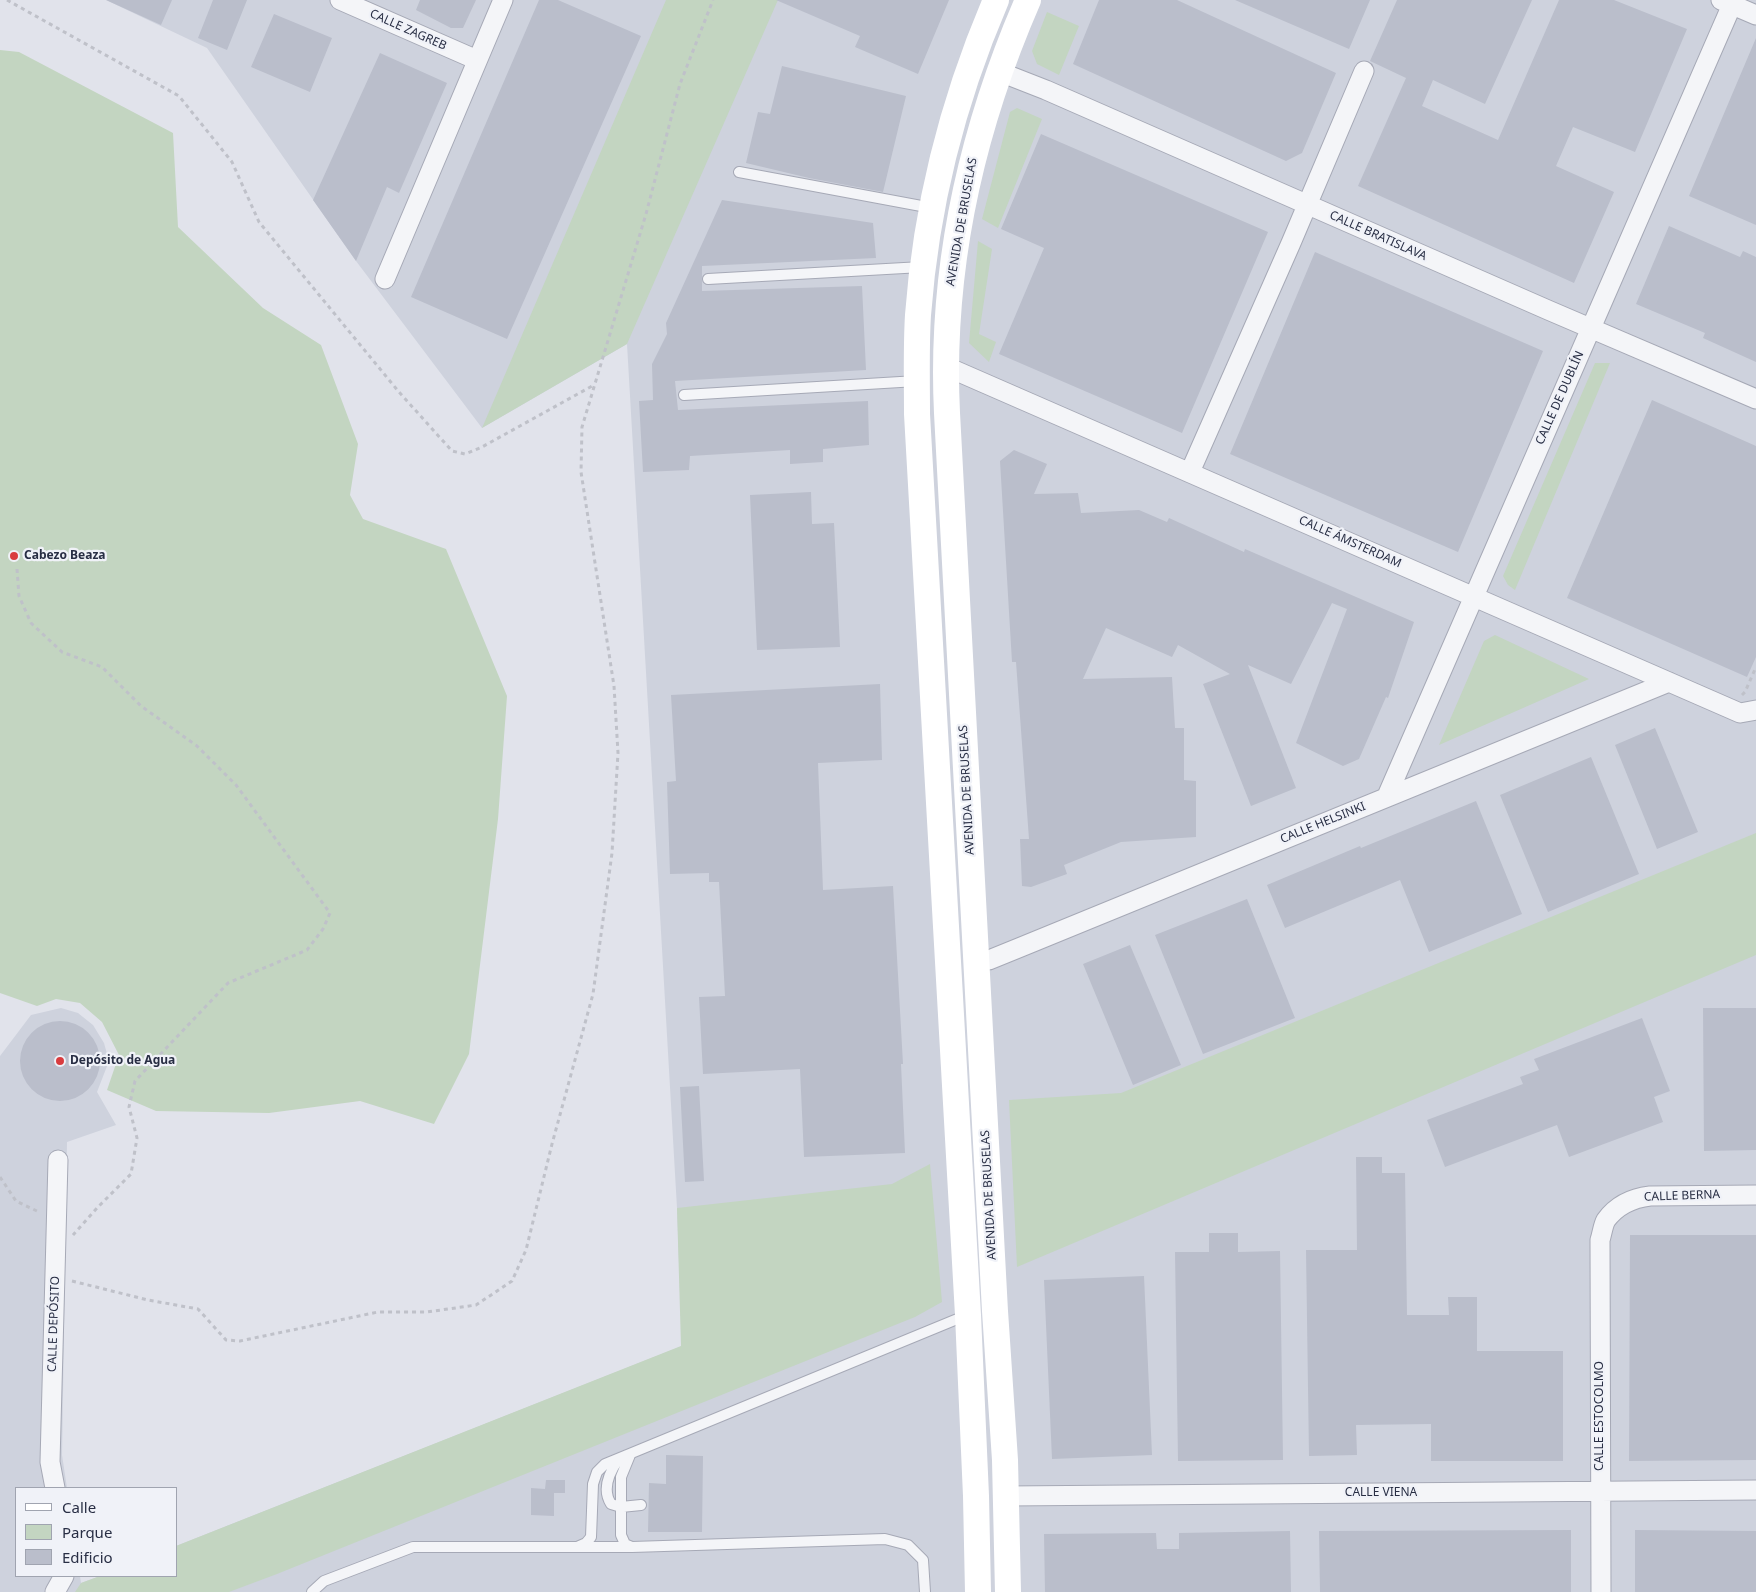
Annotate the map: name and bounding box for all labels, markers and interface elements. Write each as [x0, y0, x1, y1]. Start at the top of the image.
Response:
street label: CALLE ZAGREB [367, 7, 449, 53]
street label: AVENIDA DE BRUSELAS [944, 157, 980, 287]
street label: CALLE BRATISLAVA [1327, 208, 1429, 264]
street label: CALLE DE DUBLÍN [1533, 349, 1587, 447]
street label: CALLE ÁMSTERDAM [1297, 513, 1403, 571]
place label: Cabezo Beaza [24, 549, 105, 563]
marker: Cabezo Beaza [8, 550, 20, 562]
street label: AVENIDA DE BRUSELAS [956, 725, 978, 855]
street label: CALLE HELSINKI [1278, 799, 1368, 847]
place label: Depósito de Agua [70, 1054, 175, 1068]
marker: Depósito de Agua [54, 1055, 66, 1067]
street label: AVENIDA DE BRUSELAS [978, 1130, 1000, 1260]
street label: CALLE BERNA [1644, 1187, 1720, 1205]
street label: CALLE DEPÓSITO [45, 1276, 63, 1372]
street label: CALLE ESTOCOLMO [1593, 1361, 1607, 1471]
street label: CALLE VIENA [1345, 1486, 1417, 1500]
legend [15, 1487, 178, 1577]
text: Calle [62, 1497, 96, 1517]
text: Parque [62, 1522, 112, 1542]
text: Edificio [62, 1547, 113, 1567]

